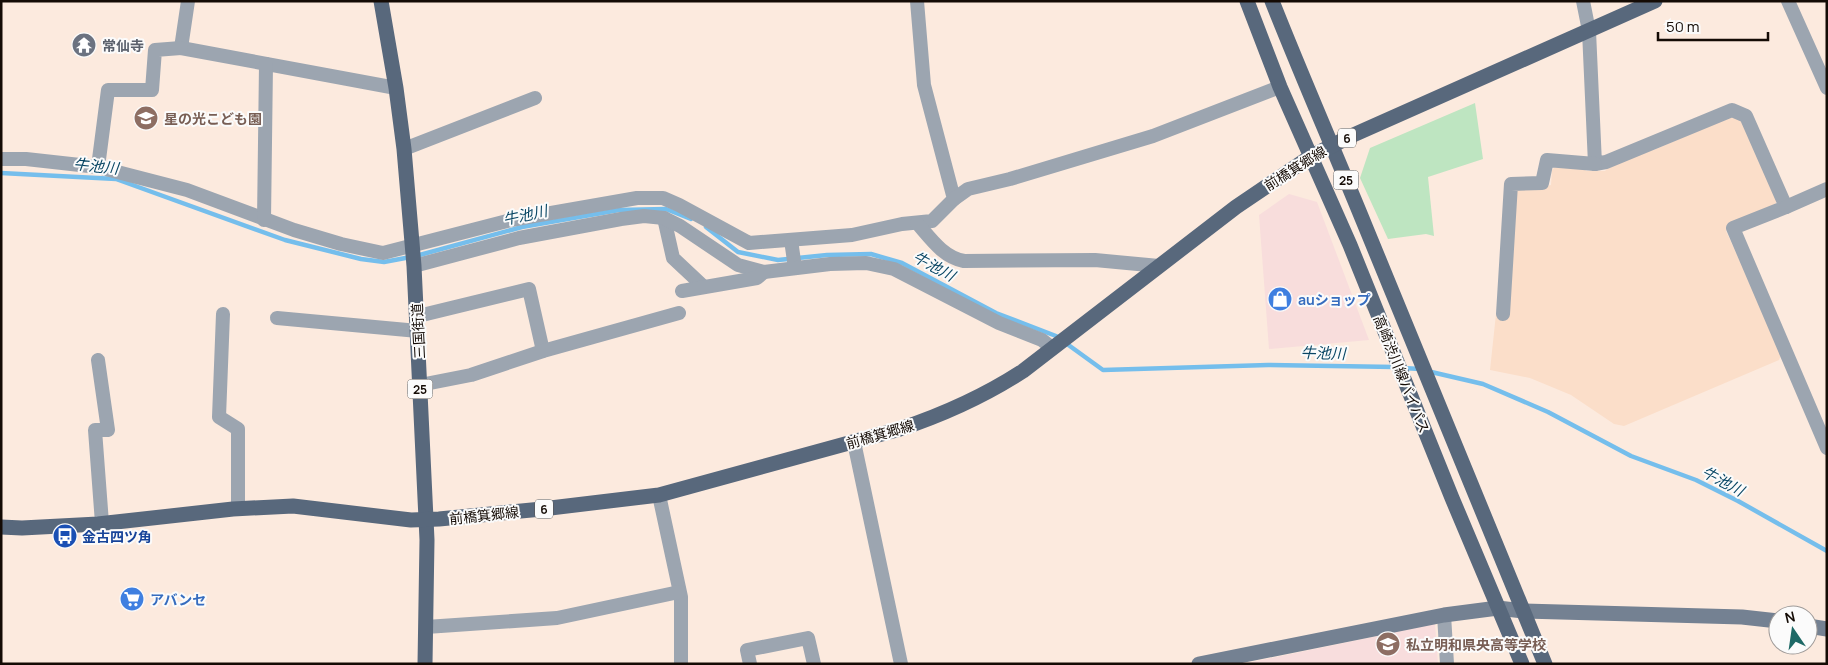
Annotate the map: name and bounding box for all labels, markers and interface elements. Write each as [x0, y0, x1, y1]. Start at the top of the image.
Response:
scale bar [1658, 10, 1768, 42]
text: 50 m [1666, 16, 1700, 37]
temple icon: 常仙寺 [71, 32, 97, 58]
place label: 常仙寺 [102, 36, 144, 55]
school or university icon: 星の光こども園 [133, 105, 159, 131]
place label: 星の光こども園 [164, 109, 262, 128]
road number: 6 [1338, 128, 1356, 148]
street label: 前橋箕郷線 [1260, 141, 1330, 195]
water label: 牛池川 [73, 153, 121, 179]
road number: 25 [1334, 170, 1358, 190]
water label: 牛池川 [501, 200, 551, 230]
water label: 牛池川 [909, 246, 961, 287]
shop icon: auショップ [1267, 286, 1293, 312]
place label: auショップ [1298, 290, 1371, 309]
street label: 三国街道 [407, 303, 429, 359]
street label: 高崎渋川線バイパス [1370, 312, 1434, 436]
water label: 牛池川 [1300, 342, 1348, 364]
road number: 25 [408, 379, 432, 398]
street label: 前橋箕郷線 [844, 415, 916, 453]
water label: 牛池川 [1698, 461, 1750, 502]
road number: 6 [535, 499, 553, 518]
street label: 前橋箕郷線 [448, 502, 520, 528]
bus stop icon: 金古四ツ角 [52, 523, 78, 549]
place label: 金古四ツ角 [82, 527, 152, 546]
supermarket icon: アバンセ [119, 586, 145, 612]
place label: アバンセ [150, 590, 206, 609]
north arrow [1768, 605, 1818, 655]
text: N [1783, 606, 1797, 627]
school or university icon: 私立明和県央高等学校 [1375, 631, 1401, 657]
place label: 私立明和県央高等学校 [1406, 635, 1546, 654]

